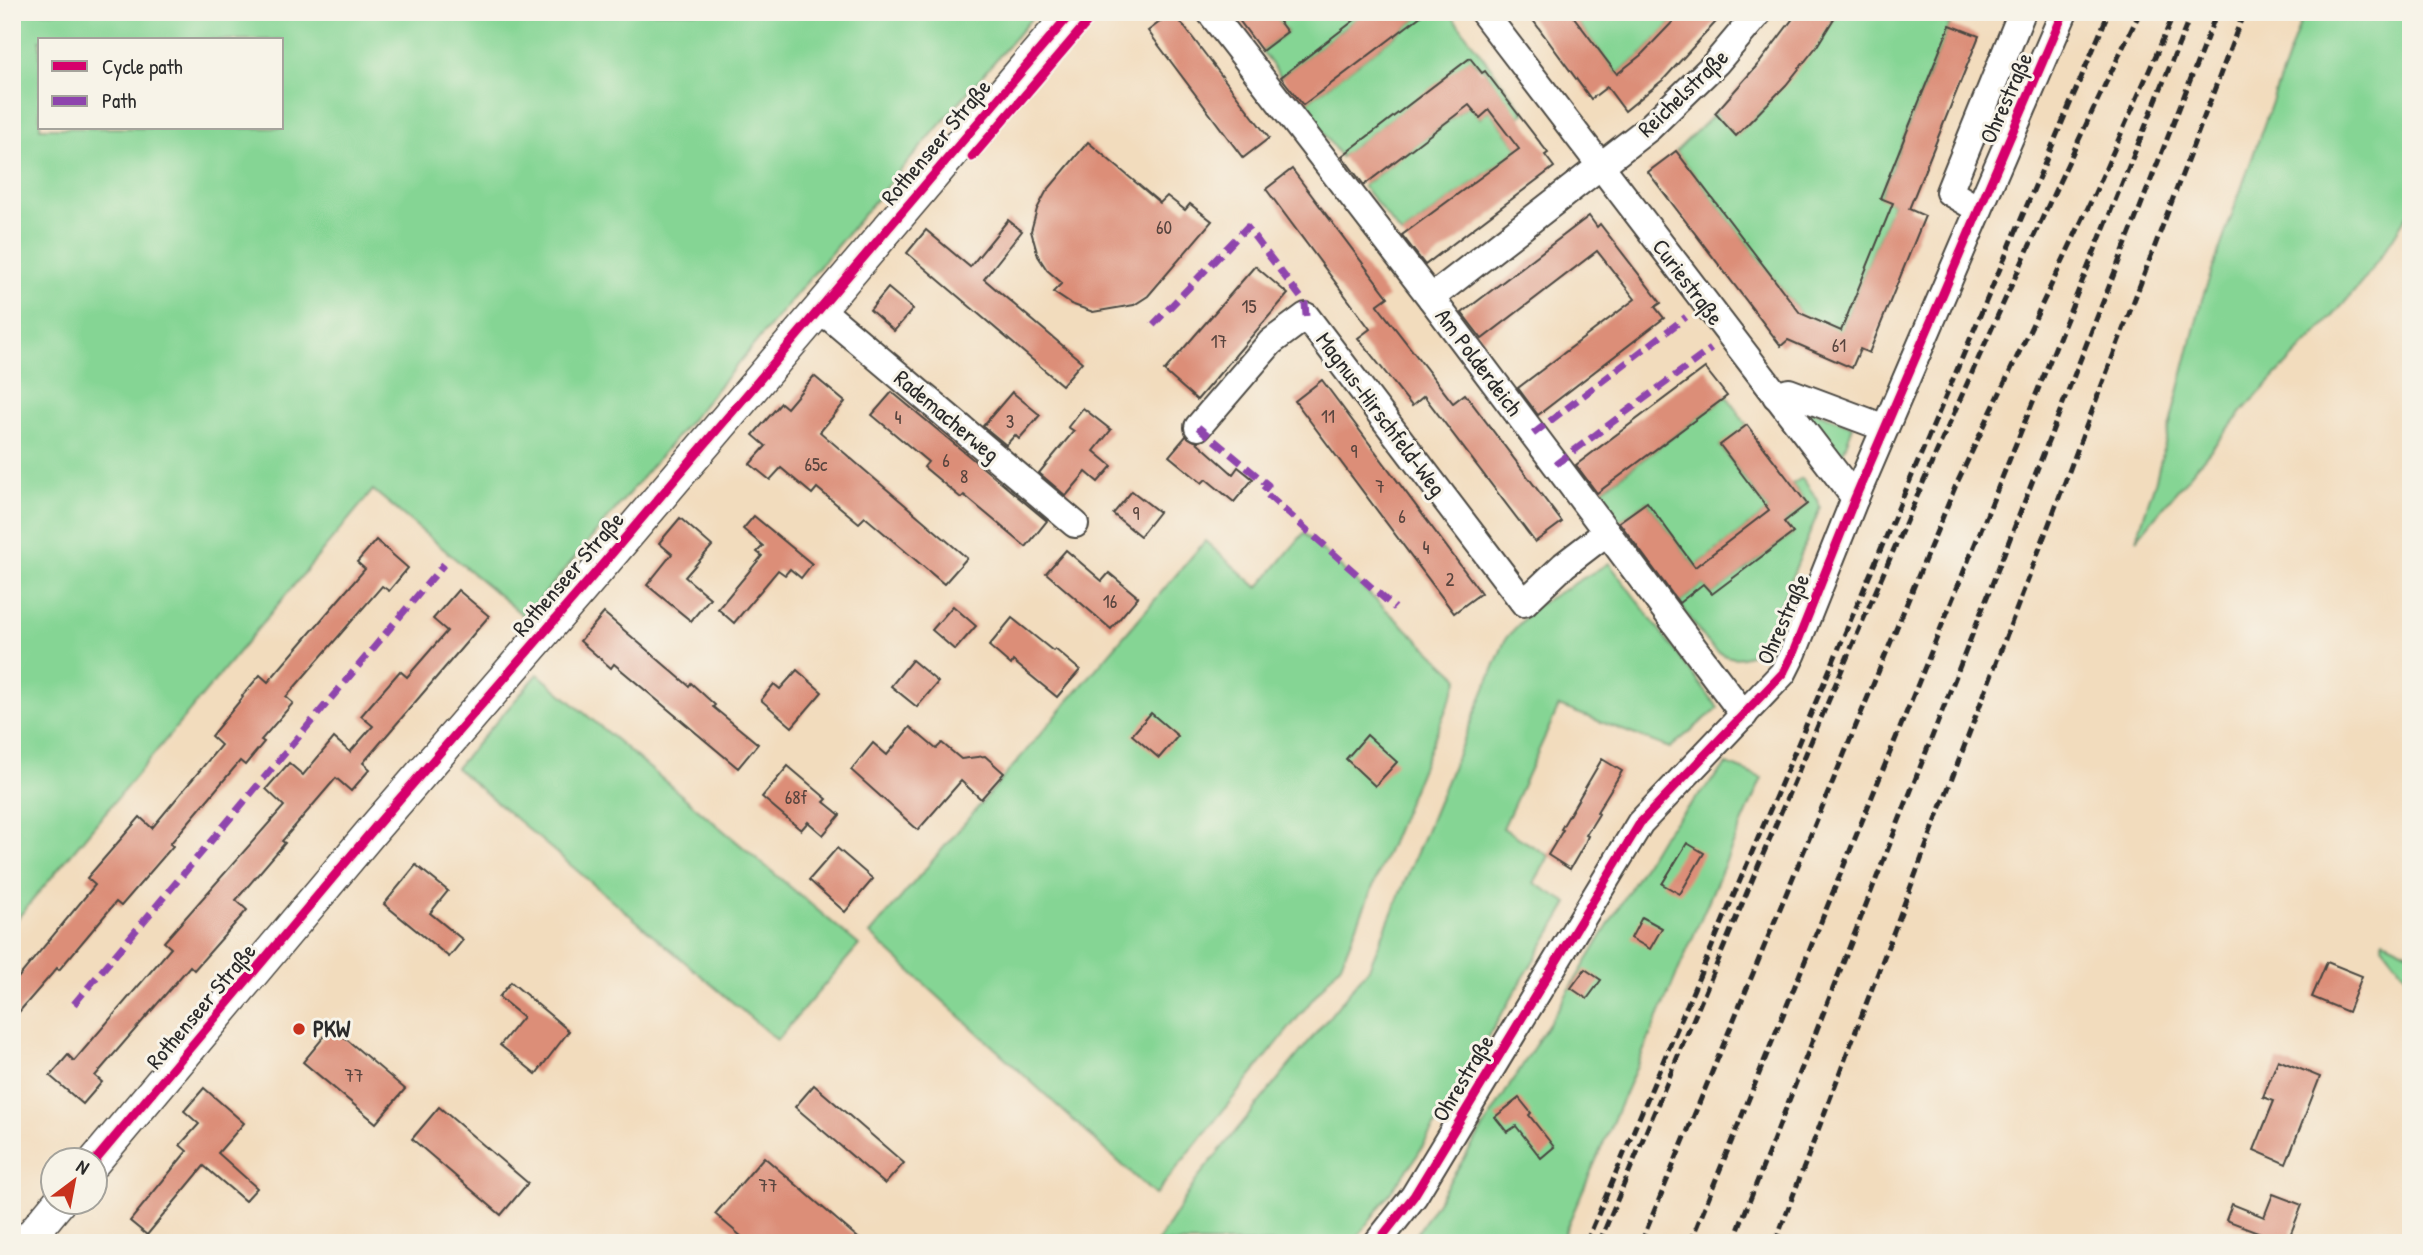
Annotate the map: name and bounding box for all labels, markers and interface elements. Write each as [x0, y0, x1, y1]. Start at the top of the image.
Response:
legend [38, 38, 284, 130]
street label: Reichelstraße [1631, 42, 1735, 144]
street label: Ohrestraße [1972, 47, 2039, 148]
text: Cycle path [102, 52, 183, 81]
street label: Rothenseer Straße [874, 72, 998, 211]
text: Path [102, 86, 137, 115]
house number: 60 [1156, 214, 1172, 240]
street label: Curiestraße [1646, 232, 1731, 331]
house number: 15 [1242, 293, 1256, 319]
street label: Am Polderdeich [1429, 301, 1530, 422]
street label: Magnus-Hirschfeld-Weg [1309, 325, 1453, 502]
house number: 17 [1211, 328, 1227, 354]
house number: 61 [1832, 332, 1846, 358]
street label: Rademacherweg [888, 362, 1007, 469]
house number: 11 [1321, 403, 1335, 429]
house number: 4 [894, 404, 902, 430]
house number: 3 [1006, 408, 1014, 434]
house number: 9 [1351, 438, 1358, 464]
house number: 6 [942, 447, 950, 473]
house number: 65c [805, 451, 828, 477]
house number: 8 [960, 463, 968, 489]
house number: 7 [1375, 473, 1385, 499]
house number: 9 [1133, 500, 1140, 526]
house number: 6 [1398, 503, 1406, 529]
street label: Rothenseer Straße [505, 505, 630, 643]
house number: 4 [1422, 534, 1430, 560]
house number: 2 [1446, 566, 1455, 592]
street label: Ohrestraße [1749, 568, 1816, 669]
house number: 16 [1103, 588, 1117, 614]
house number: 68f [785, 784, 807, 810]
street label: Rothenseer Straße [139, 936, 263, 1075]
place label: PKW [313, 1013, 351, 1044]
marker: PKW [291, 1021, 307, 1037]
street label: Ohrestraße [1424, 1028, 1501, 1127]
house number: 77 [345, 1062, 363, 1088]
north arrow [38, 1146, 108, 1216]
text: N [72, 1153, 94, 1180]
house number: 77 [759, 1172, 777, 1198]

